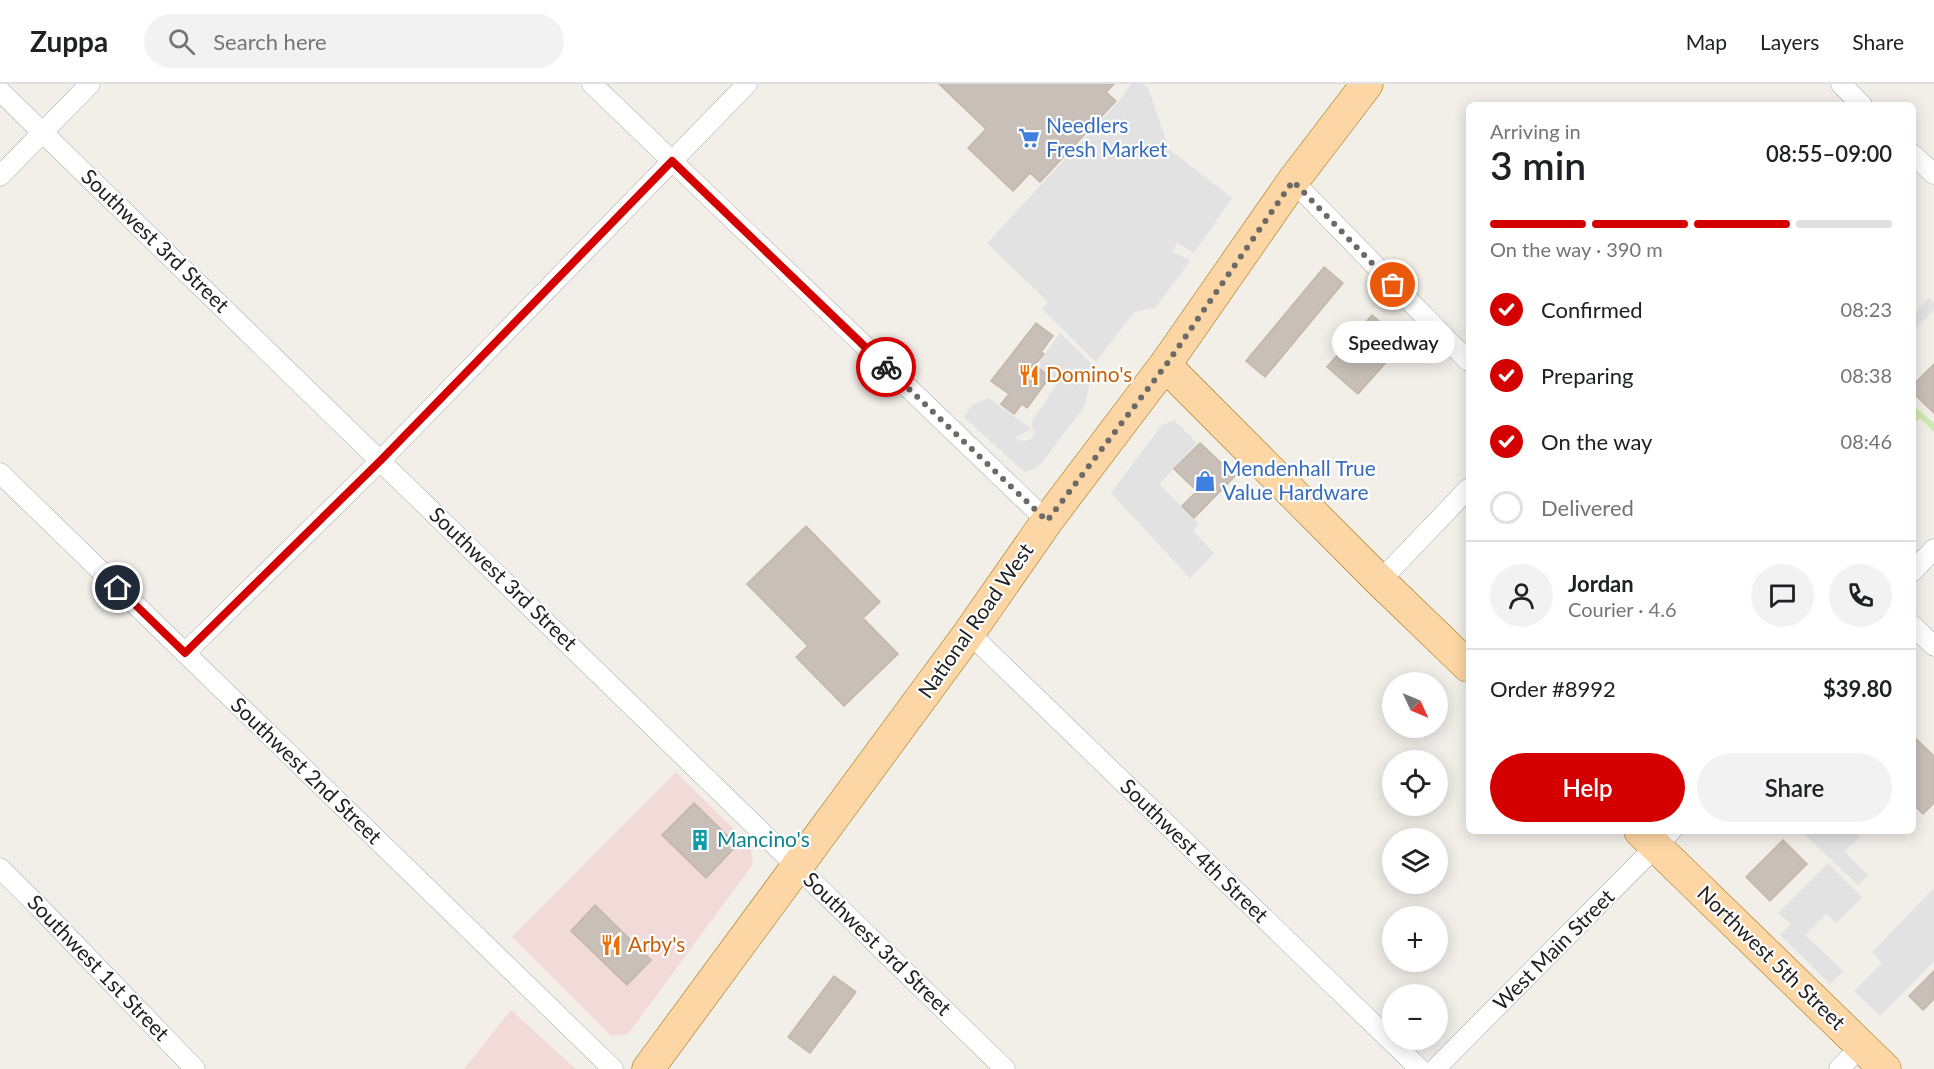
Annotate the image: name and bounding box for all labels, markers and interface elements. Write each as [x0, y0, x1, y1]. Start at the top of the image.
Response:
search box [144, 14, 564, 68]
text: Zuppa [30, 24, 108, 58]
icon: search [165, 25, 198, 58]
text: Search here [213, 28, 327, 55]
text: Map [1686, 29, 1727, 54]
text: Layers [1760, 29, 1819, 54]
text: Share [1852, 29, 1904, 54]
place label: Needlers Fresh Market [1046, 112, 1168, 161]
text: Arriving in [1490, 119, 1581, 143]
supermarket icon: Needlers Fresh Market [1017, 126, 1041, 150]
text: 08:55–09:00 [1766, 140, 1892, 167]
text: 3 min [1490, 142, 1586, 188]
street label: Southwest 3rd Street [77, 163, 235, 317]
text: On the way · 390 m [1490, 237, 1663, 261]
pin [1367, 259, 1418, 310]
icon: bag [1376, 268, 1409, 301]
icon: check [1490, 293, 1523, 326]
text: Confirmed [1541, 296, 1643, 323]
text: 08:23 [1841, 297, 1892, 321]
callout: Speedway [1332, 321, 1454, 363]
text: Speedway [1348, 330, 1439, 354]
courier [856, 337, 916, 397]
icon: bike [870, 351, 903, 384]
icon: check [1490, 359, 1523, 392]
place label: Domino's [1046, 361, 1132, 386]
text: Preparing [1541, 362, 1633, 389]
restaurant icon: Domino's [1017, 363, 1041, 387]
text: 08:38 [1841, 363, 1892, 387]
icon: check [1490, 425, 1523, 458]
text: On the way [1541, 428, 1652, 455]
text: 08:46 [1841, 429, 1892, 453]
place label: Mendenhall True Value Hardware [1222, 455, 1376, 504]
shop icon: Mendenhall True Value Hardware [1193, 469, 1217, 493]
text: Delivered [1541, 494, 1634, 521]
street label: Southwest 3rd Street [425, 501, 583, 655]
street label: National Road West [912, 538, 1038, 702]
pin [92, 562, 143, 613]
button: person [1490, 564, 1553, 627]
button: chat [1751, 564, 1814, 627]
button: phone [1829, 564, 1892, 627]
text: Jordan [1568, 570, 1634, 597]
icon: home [101, 571, 134, 604]
text: Courier · 4.6 [1568, 597, 1677, 621]
north arrow [1382, 672, 1448, 738]
map controls [1382, 672, 1448, 1050]
text: Order #8992 [1490, 675, 1616, 702]
text: $39.80 [1823, 675, 1892, 702]
street label: Southwest 2nd Street [226, 691, 388, 849]
button: locate [1382, 750, 1448, 816]
button: Help [1490, 753, 1685, 822]
button: Share [1697, 753, 1892, 822]
street label: Southwest 4th Street [1116, 773, 1274, 927]
place label: Mancino's [717, 826, 810, 851]
building icon: Mancino's [688, 828, 712, 852]
button: layers [1382, 828, 1448, 894]
street label: Southwest 3rd Street [799, 866, 957, 1020]
street label: Northwest 5th Street [1693, 880, 1852, 1034]
street label: West Main Street [1487, 883, 1619, 1015]
street label: Southwest 1st Street [23, 889, 175, 1045]
button: + [1382, 906, 1448, 972]
place label: Arby's [628, 931, 685, 956]
restaurant icon: Arby's [599, 933, 623, 957]
button: − [1382, 984, 1448, 1050]

